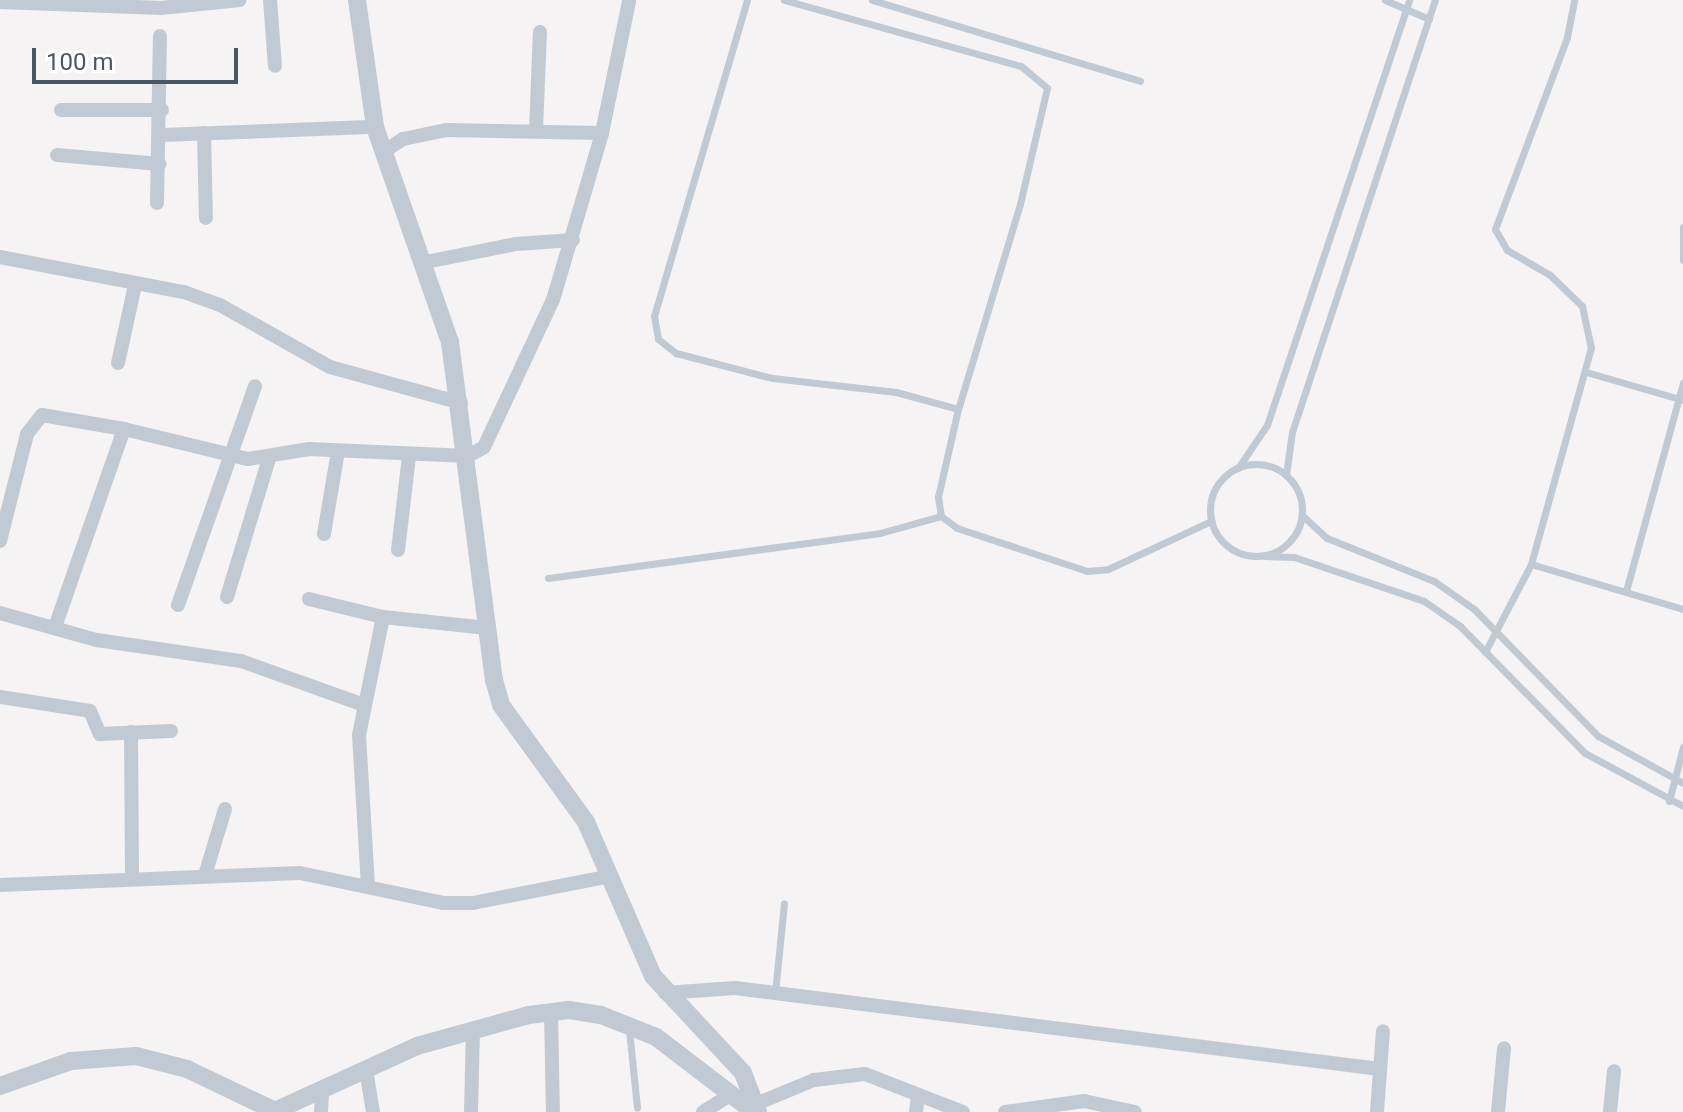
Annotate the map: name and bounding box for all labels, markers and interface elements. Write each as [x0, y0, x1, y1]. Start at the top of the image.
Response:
scale bar [36, 32, 242, 82]
text: 100 m [46, 48, 113, 76]

